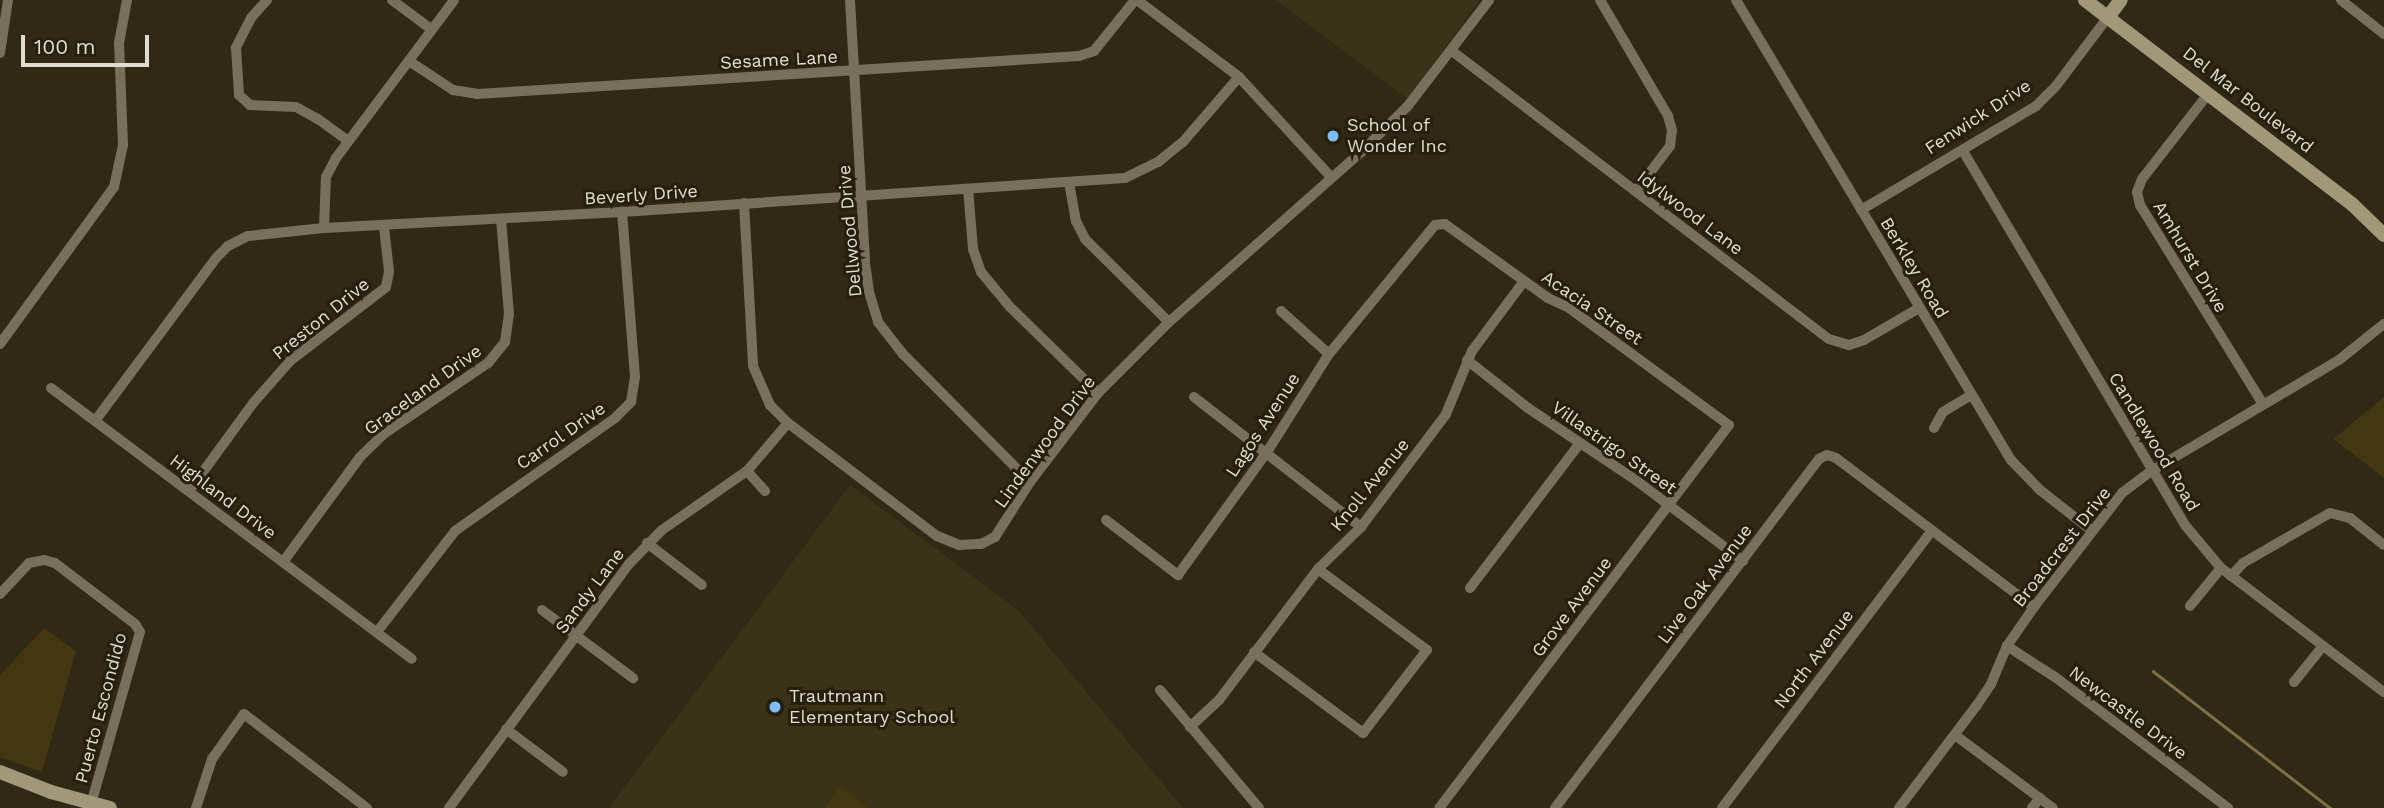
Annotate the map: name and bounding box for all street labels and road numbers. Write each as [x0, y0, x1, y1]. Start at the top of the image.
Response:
street label: Del Mar Boulevard [2178, 42, 2318, 158]
street label: Sesame Lane [720, 46, 838, 74]
street label: Fenwick Drive [1921, 75, 2035, 159]
street label: Dellwood Drive [833, 164, 867, 298]
street label: Idylwood Lane [1633, 166, 1747, 260]
street label: Beverly Drive [583, 180, 699, 210]
street label: Amhurst Drive [2148, 197, 2232, 317]
street label: Berkley Road [1875, 213, 1953, 323]
street label: Acacia Street [1537, 266, 1647, 350]
street label: Preston Drive [268, 273, 374, 365]
street label: Graceland Drive [360, 340, 486, 440]
street label: Lagos Avenue [1221, 369, 1305, 481]
street label: Candlewood Road [2104, 369, 2204, 515]
street label: Lindenwood Drive [990, 372, 1100, 512]
street label: Carrol Drive [512, 397, 610, 475]
street label: Villastrigo Street [1547, 397, 1681, 499]
street label: Knoll Avenue [1326, 434, 1414, 536]
street label: Highland Drive [165, 450, 281, 544]
street label: Broadcrest Drive [2008, 483, 2116, 611]
street label: Live Oak Avenue [1653, 520, 1757, 648]
street label: Sandy Lane [551, 544, 629, 638]
street label: Grove Avenue [1527, 552, 1617, 662]
street label: North Avenue [1770, 605, 1858, 713]
street label: Puerto Escondido [71, 630, 131, 786]
street label: Newcastle Drive [2065, 662, 2191, 764]

